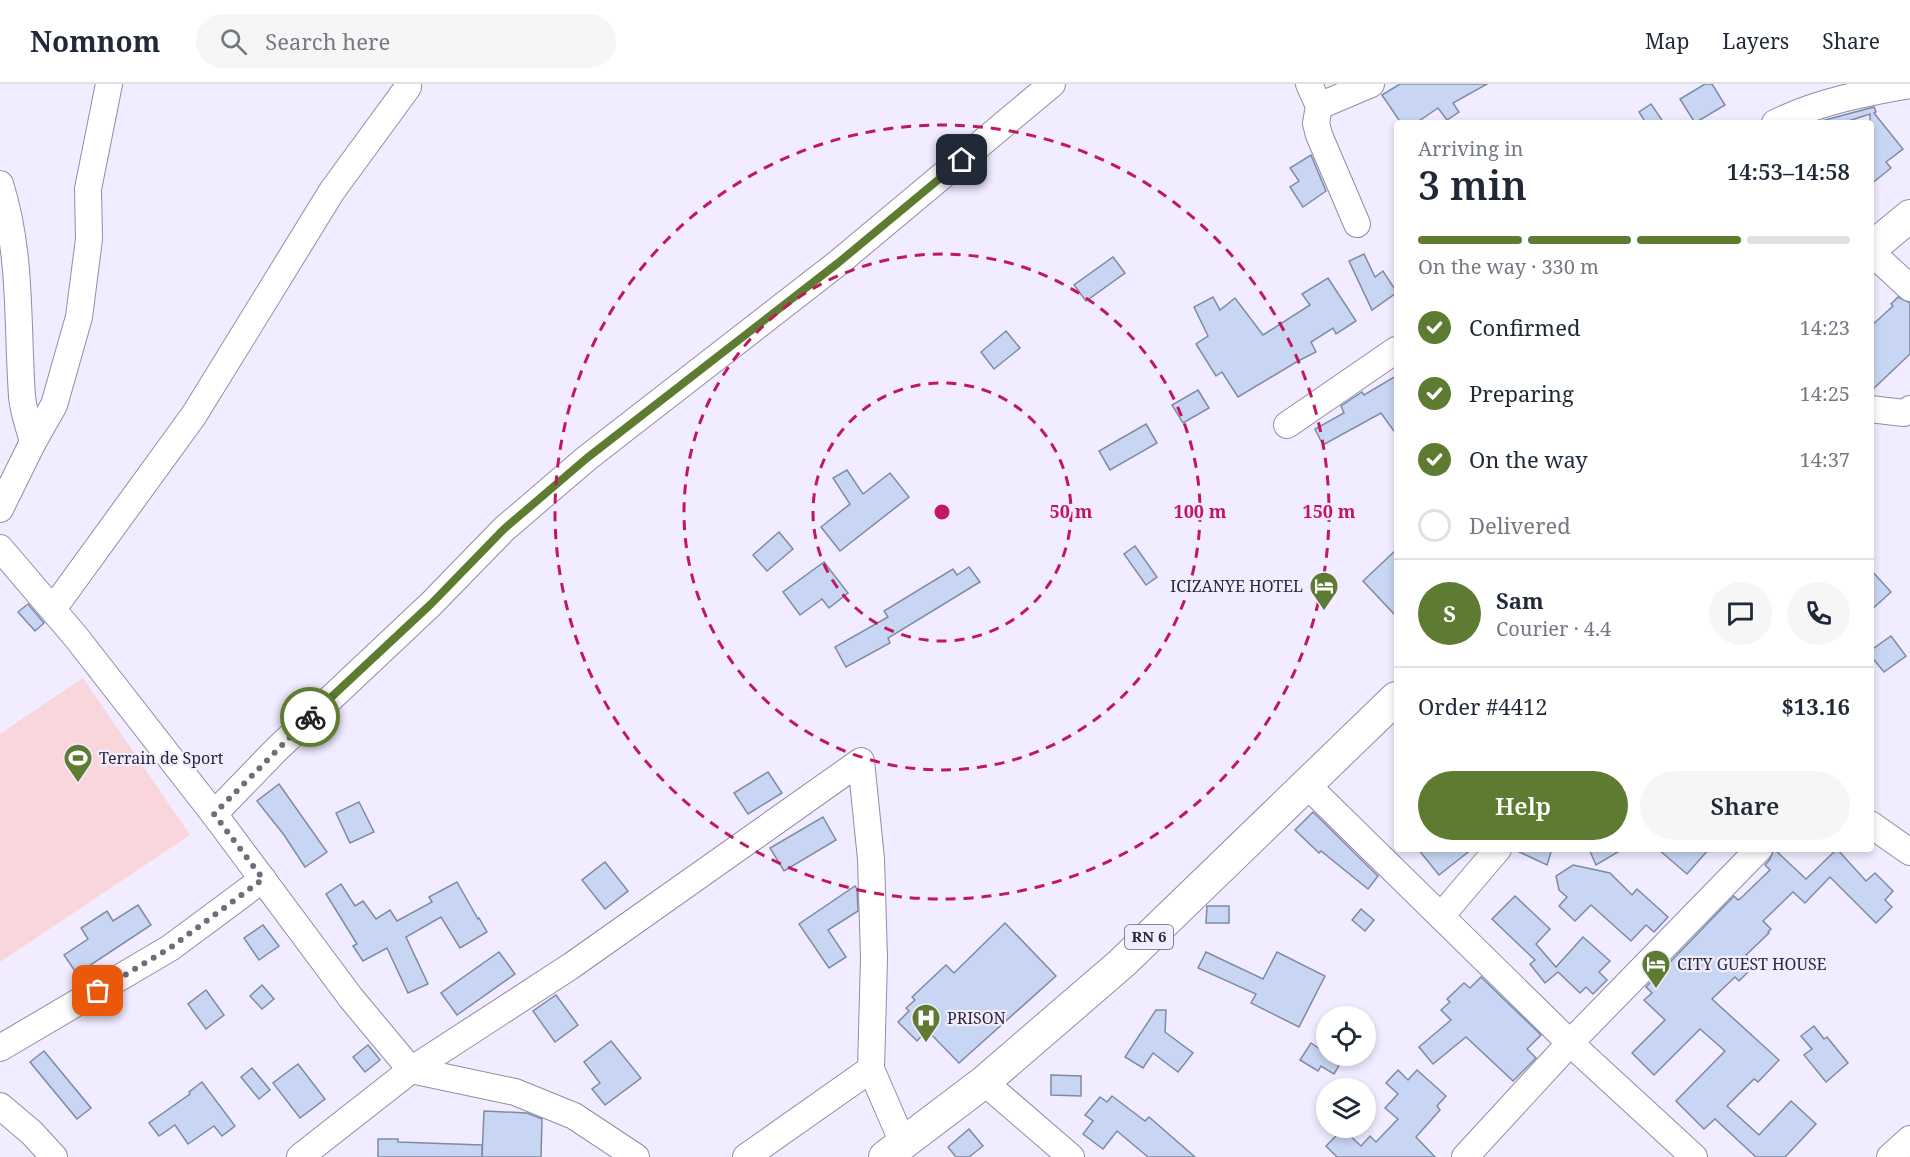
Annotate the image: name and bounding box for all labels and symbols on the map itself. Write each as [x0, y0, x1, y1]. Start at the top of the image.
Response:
pin [936, 134, 987, 185]
text: 50 m [1050, 499, 1093, 523]
text: 100 m [1174, 499, 1227, 523]
text: 150 m [1303, 499, 1356, 523]
centre of rings [932, 502, 952, 522]
hotel icon: ICIZANYE HOTEL [1308, 570, 1340, 612]
place label: ICIZANYE HOTEL [1170, 575, 1303, 597]
courier [280, 687, 340, 747]
sports icon: Terrain de Sport [62, 742, 94, 784]
place label: Terrain de Sport [99, 747, 224, 769]
road number: RN 6 [1125, 925, 1173, 949]
hotel icon: CITY GUEST HOUSE [1640, 948, 1672, 990]
place label: CITY GUEST HOUSE [1677, 953, 1827, 975]
pin [72, 965, 123, 1016]
hospital icon: PRISON [910, 1002, 942, 1044]
place label: PRISON [947, 1007, 1006, 1029]

